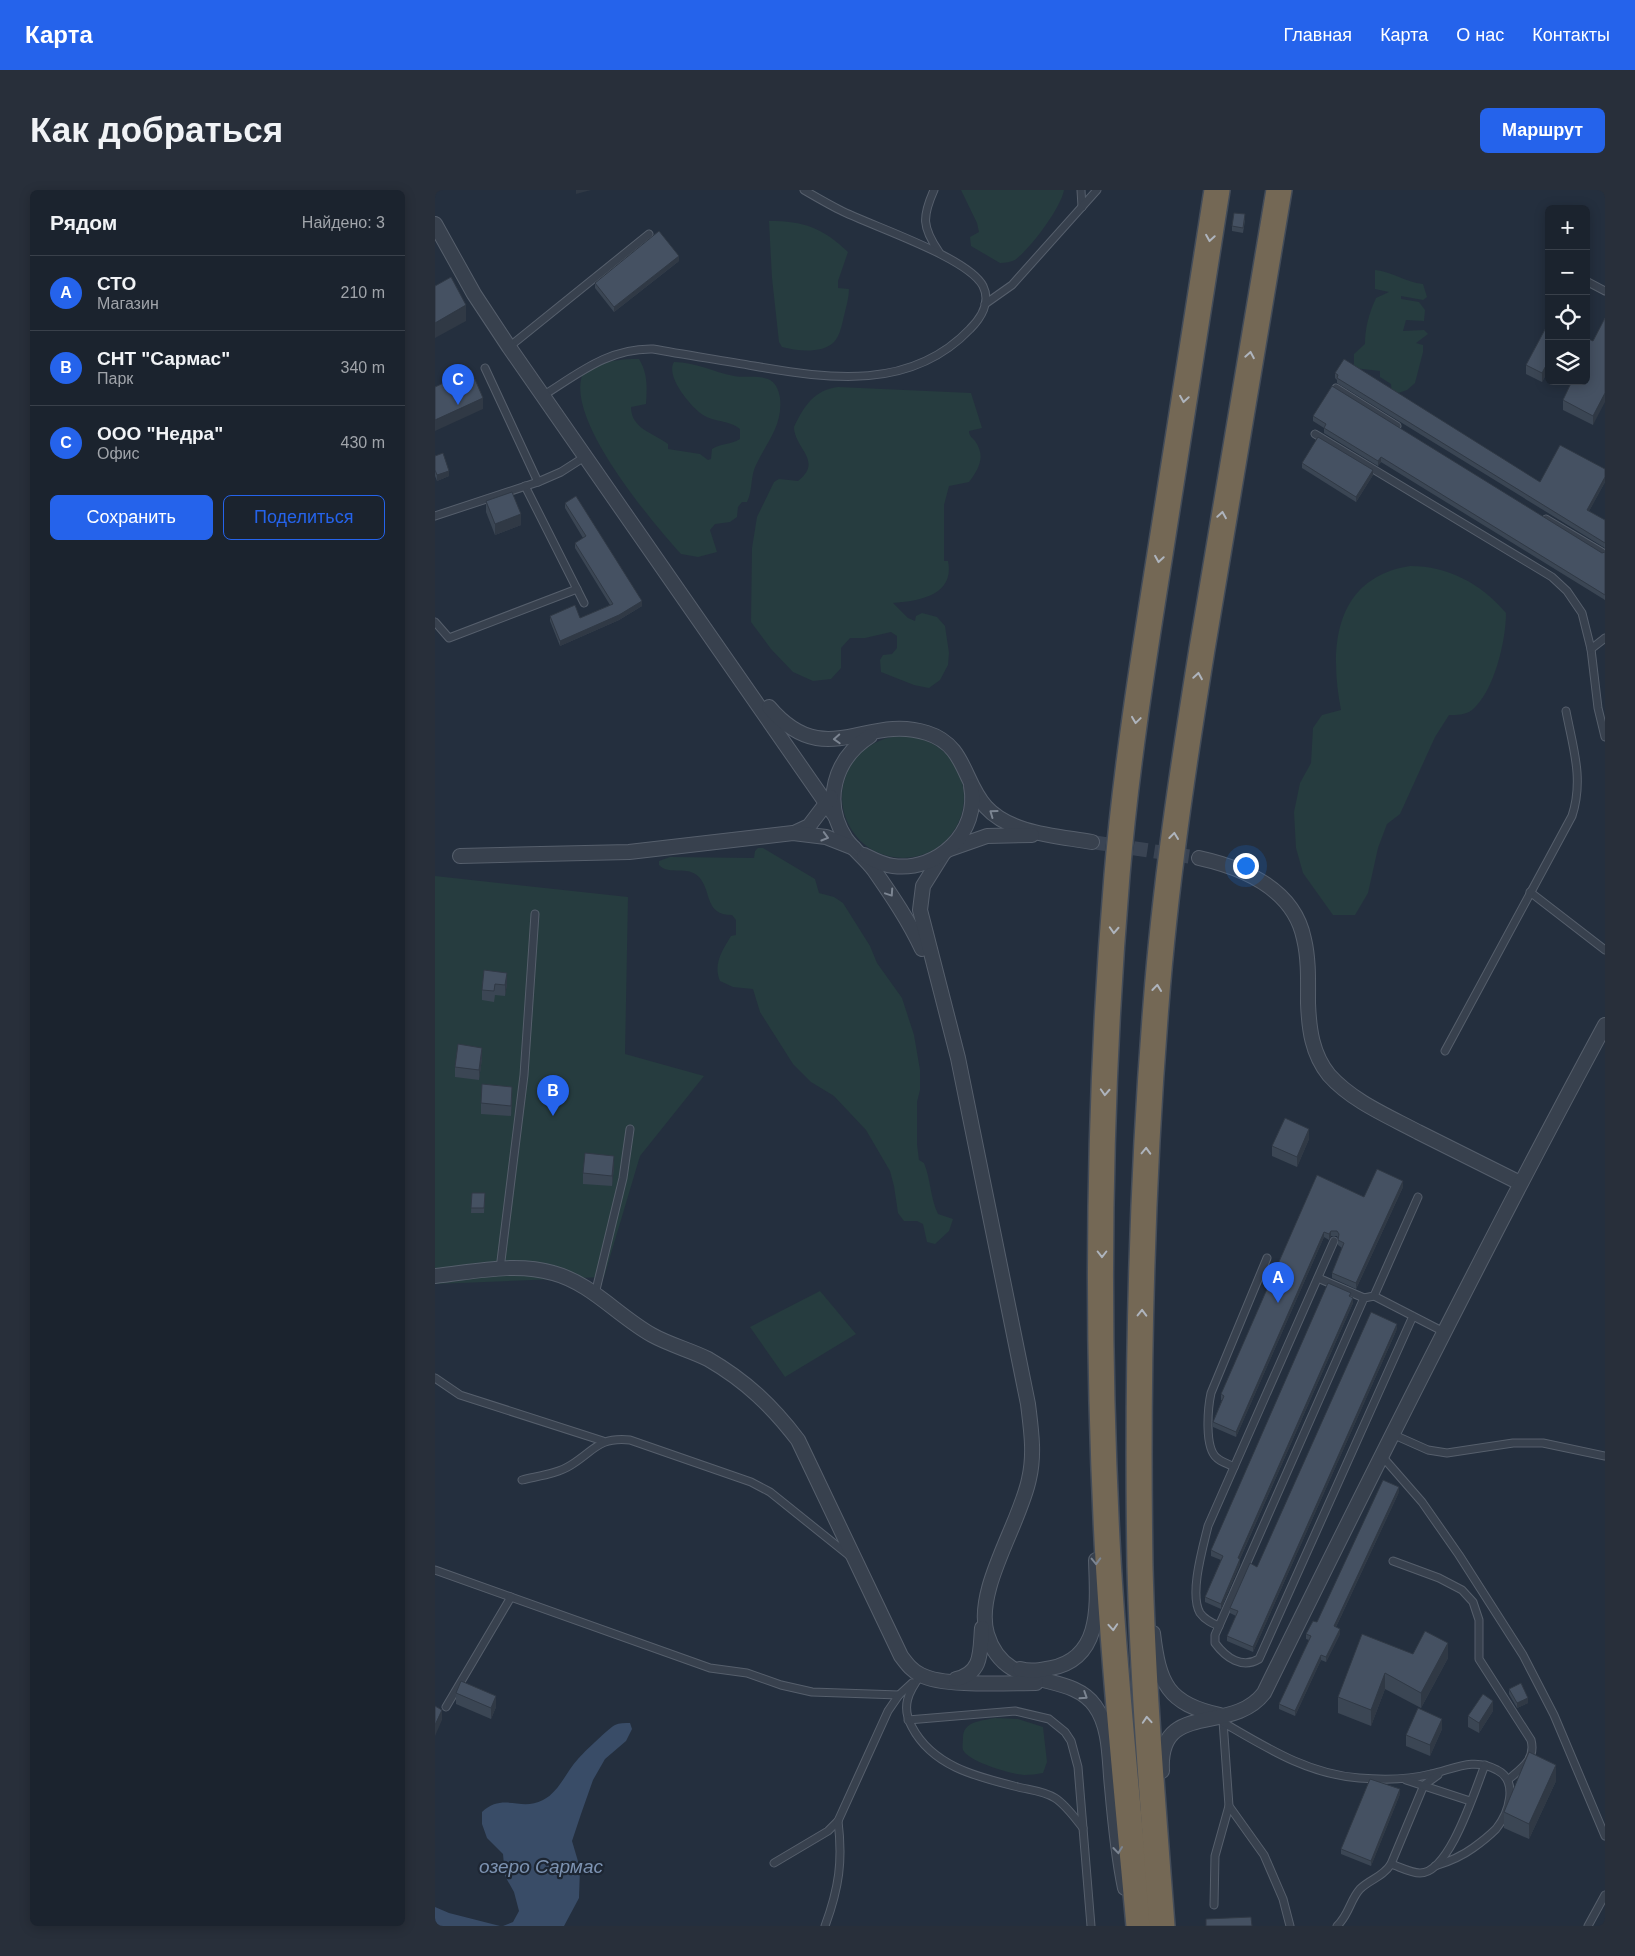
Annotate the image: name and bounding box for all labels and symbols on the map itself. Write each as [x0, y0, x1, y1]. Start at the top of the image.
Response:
one-way arrow [1205, 234, 1215, 243]
one-way arrow [1245, 351, 1255, 359]
pin: C [442, 364, 474, 405]
one-way arrow [1180, 394, 1190, 403]
one-way arrow [1217, 511, 1227, 519]
one-way arrow [1155, 555, 1165, 564]
one-way arrow [1192, 671, 1203, 679]
one-way arrow [1131, 716, 1141, 724]
one-way arrow [832, 734, 840, 744]
one-way arrow [989, 810, 999, 819]
one-way arrow [820, 832, 828, 842]
one-way arrow [1168, 832, 1179, 840]
your location [1233, 853, 1259, 879]
one-way arrow [884, 887, 893, 897]
one-way arrow [1108, 926, 1119, 934]
one-way arrow [1151, 984, 1162, 992]
pin: B [537, 1075, 569, 1116]
one-way arrow [1100, 1088, 1111, 1096]
one-way arrow [1141, 1146, 1151, 1154]
one-way arrow [1097, 1251, 1107, 1259]
pin: A [1262, 1262, 1294, 1303]
one-way arrow [1136, 1309, 1147, 1317]
one-way arrow [1091, 1557, 1101, 1565]
one-way arrow [1107, 1623, 1118, 1631]
one-way arrow [1078, 1690, 1087, 1699]
one-way arrow [1142, 1716, 1153, 1724]
one-way arrow [1113, 1846, 1124, 1854]
water label: озеро Сармас [479, 1856, 603, 1877]

